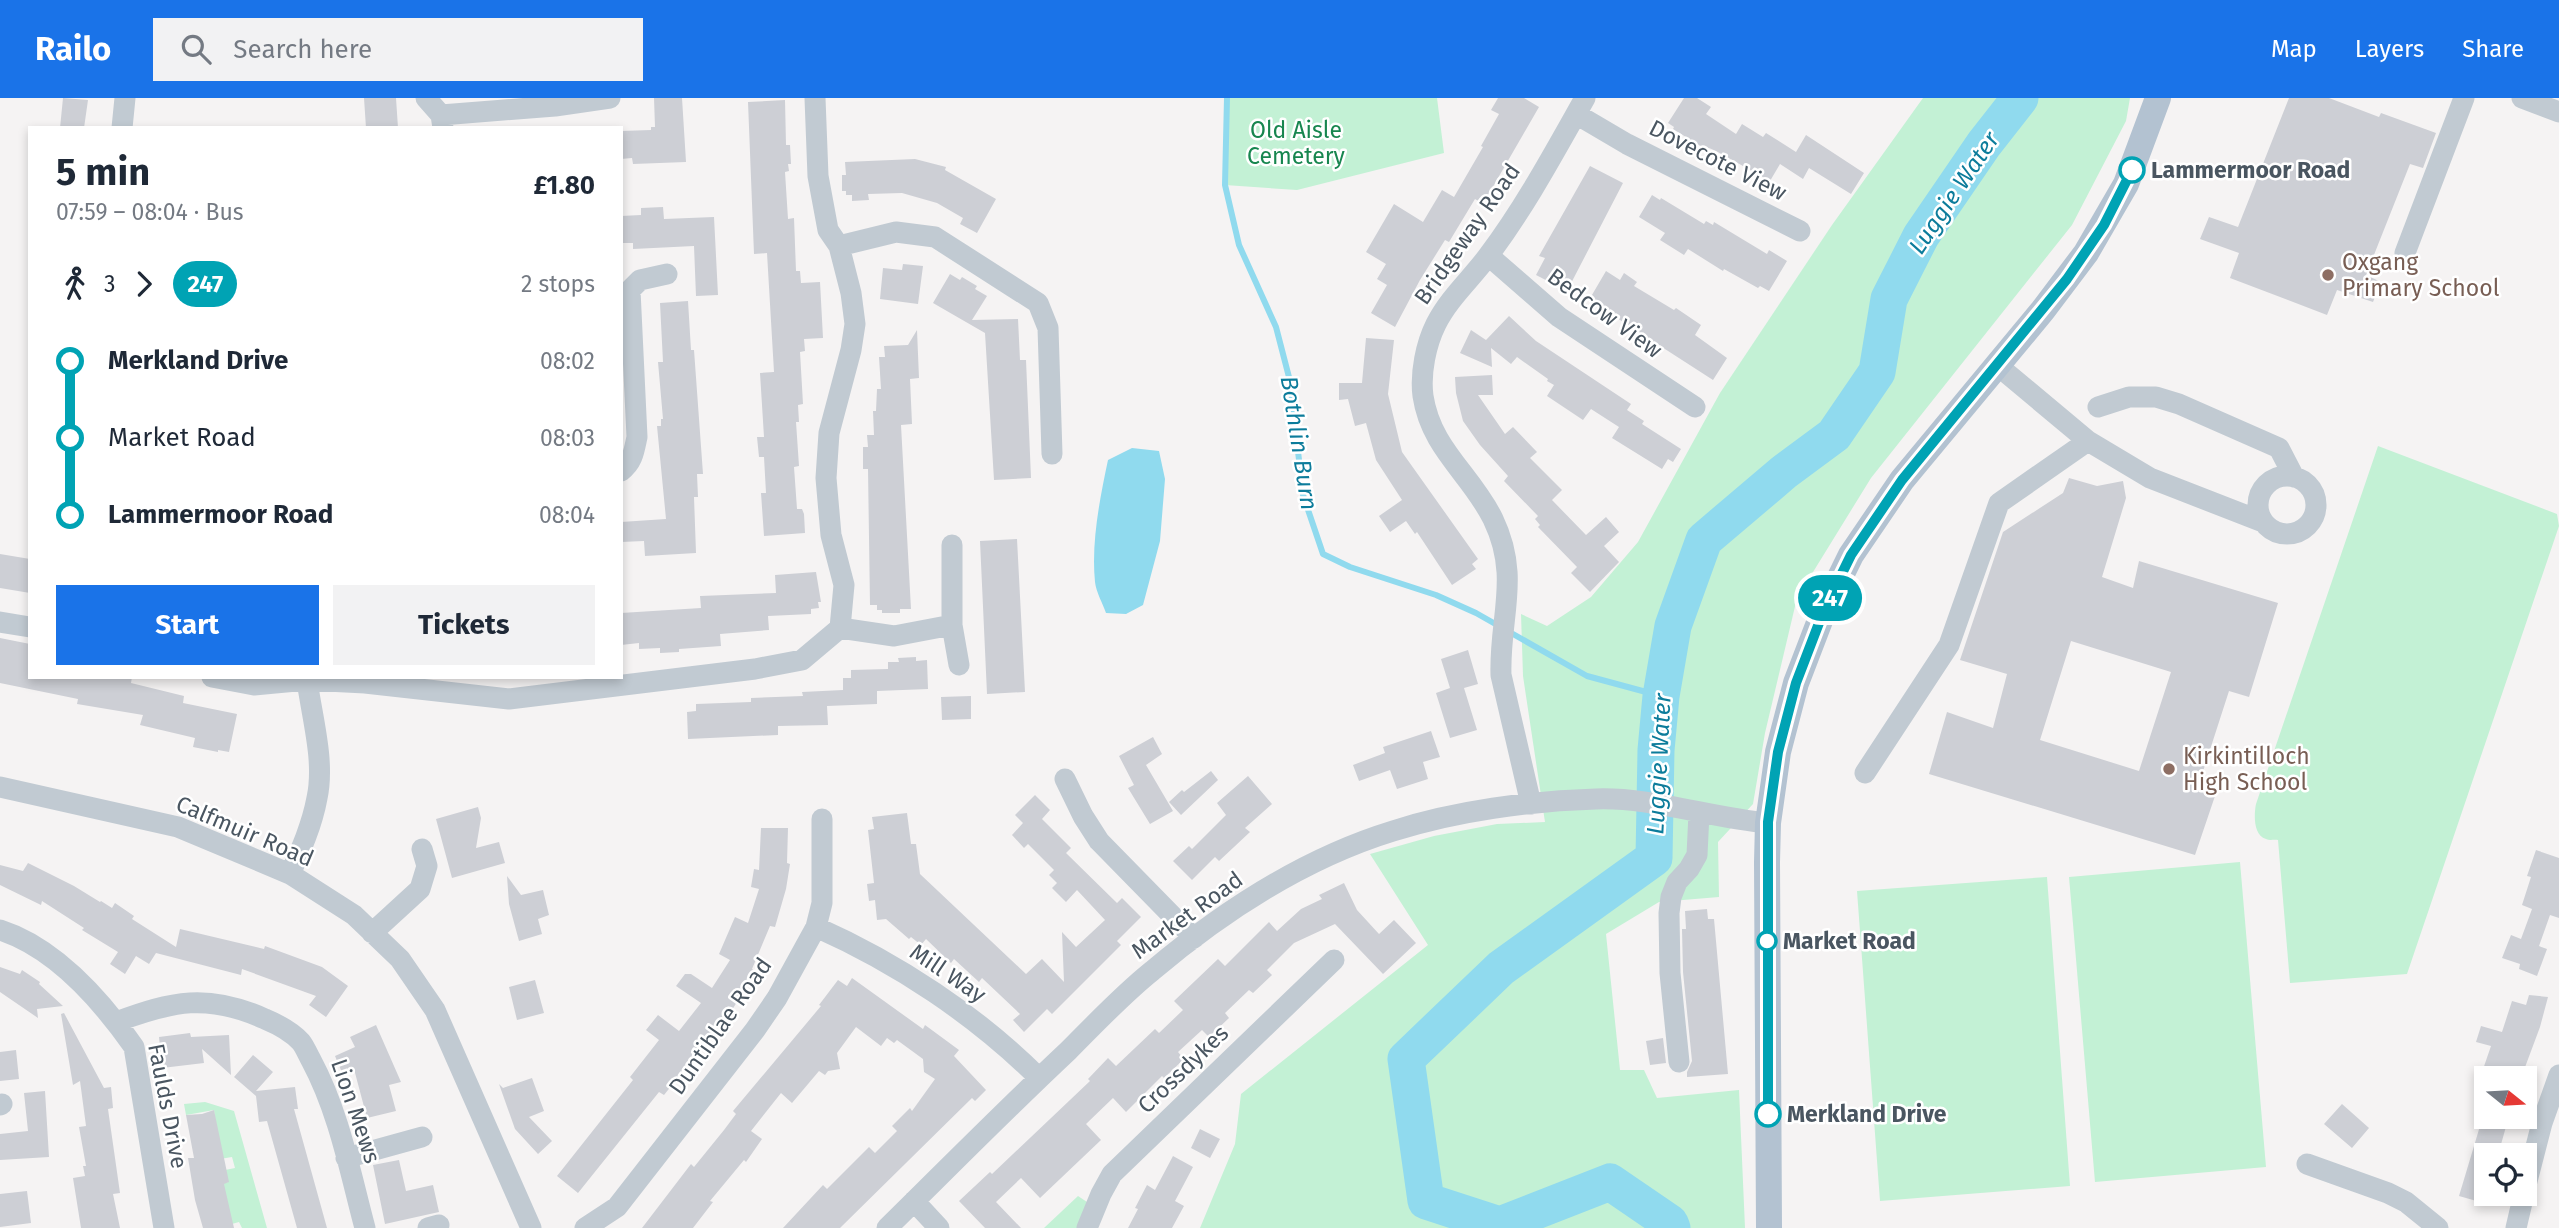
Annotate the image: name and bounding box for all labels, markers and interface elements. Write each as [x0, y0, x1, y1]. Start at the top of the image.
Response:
search box [153, 18, 643, 81]
text: Railo [35, 29, 111, 69]
icon: search [177, 30, 215, 68]
text: Search here [233, 34, 372, 65]
text: Map [2271, 35, 2317, 63]
text: Layers [2355, 35, 2424, 63]
text: Share [2462, 35, 2524, 63]
street label: Dovecote View [1644, 113, 1792, 207]
park label: Old Aisle Cemetery [1247, 116, 1346, 170]
water label: Luggie Water [1903, 126, 2006, 259]
text: 5 min [56, 149, 150, 195]
place label: Lammermoor Road [2151, 156, 2350, 184]
marker: Lammermoor Road [2119, 157, 2145, 183]
street label: Bridgeway Road [1408, 158, 1526, 310]
text: £1.80 [533, 170, 595, 201]
text: 07:59 – 08:04 · Bus [56, 198, 244, 226]
place label: Oxgang Primary School [2342, 248, 2500, 302]
street label: Bedcow View [1542, 262, 1668, 364]
icon: walk [56, 265, 94, 303]
icon: forward [125, 265, 163, 303]
marker: Oxgang Primary School [2320, 267, 2336, 283]
text: 3 [104, 270, 115, 298]
text: 247 [187, 270, 223, 298]
text: 2 stops [521, 270, 595, 298]
text: Merkland Drive [108, 345, 288, 376]
text: 08:02 [540, 347, 595, 375]
water label: Bothlin Burn [1275, 374, 1323, 512]
text: Market Road [108, 422, 256, 453]
text: 08:03 [540, 424, 595, 452]
text: Lammermoor Road [108, 499, 333, 530]
text: 08:04 [539, 501, 595, 529]
line badge: 247 [1790, 575, 1870, 621]
text: 247 [1812, 584, 1848, 612]
button: Start [56, 585, 319, 665]
button: Tickets [333, 585, 595, 665]
water label: Luggie Water [1641, 692, 1677, 835]
place label: Kirkintilloch High School [2183, 742, 2310, 796]
marker: Kirkintilloch High School [2161, 761, 2177, 777]
street label: Calfmuir Road [172, 789, 318, 873]
street label: Market Road [1126, 865, 1248, 965]
place label: Market Road [1783, 927, 1916, 955]
marker: Market Road [1757, 931, 1777, 951]
street label: Mill Way [905, 937, 992, 1009]
street label: Duntiblae Road [662, 952, 778, 1100]
street label: Crossdykes [1132, 1019, 1234, 1119]
street label: Faulds Drive [142, 1041, 194, 1171]
street label: Lion Mews [325, 1055, 387, 1167]
north arrow [2474, 1066, 2538, 1129]
map controls [2474, 1066, 2537, 1206]
place label: Merkland Drive [1787, 1100, 1947, 1128]
marker: Merkland Drive [1755, 1101, 1781, 1127]
button: locate [2474, 1143, 2537, 1206]

